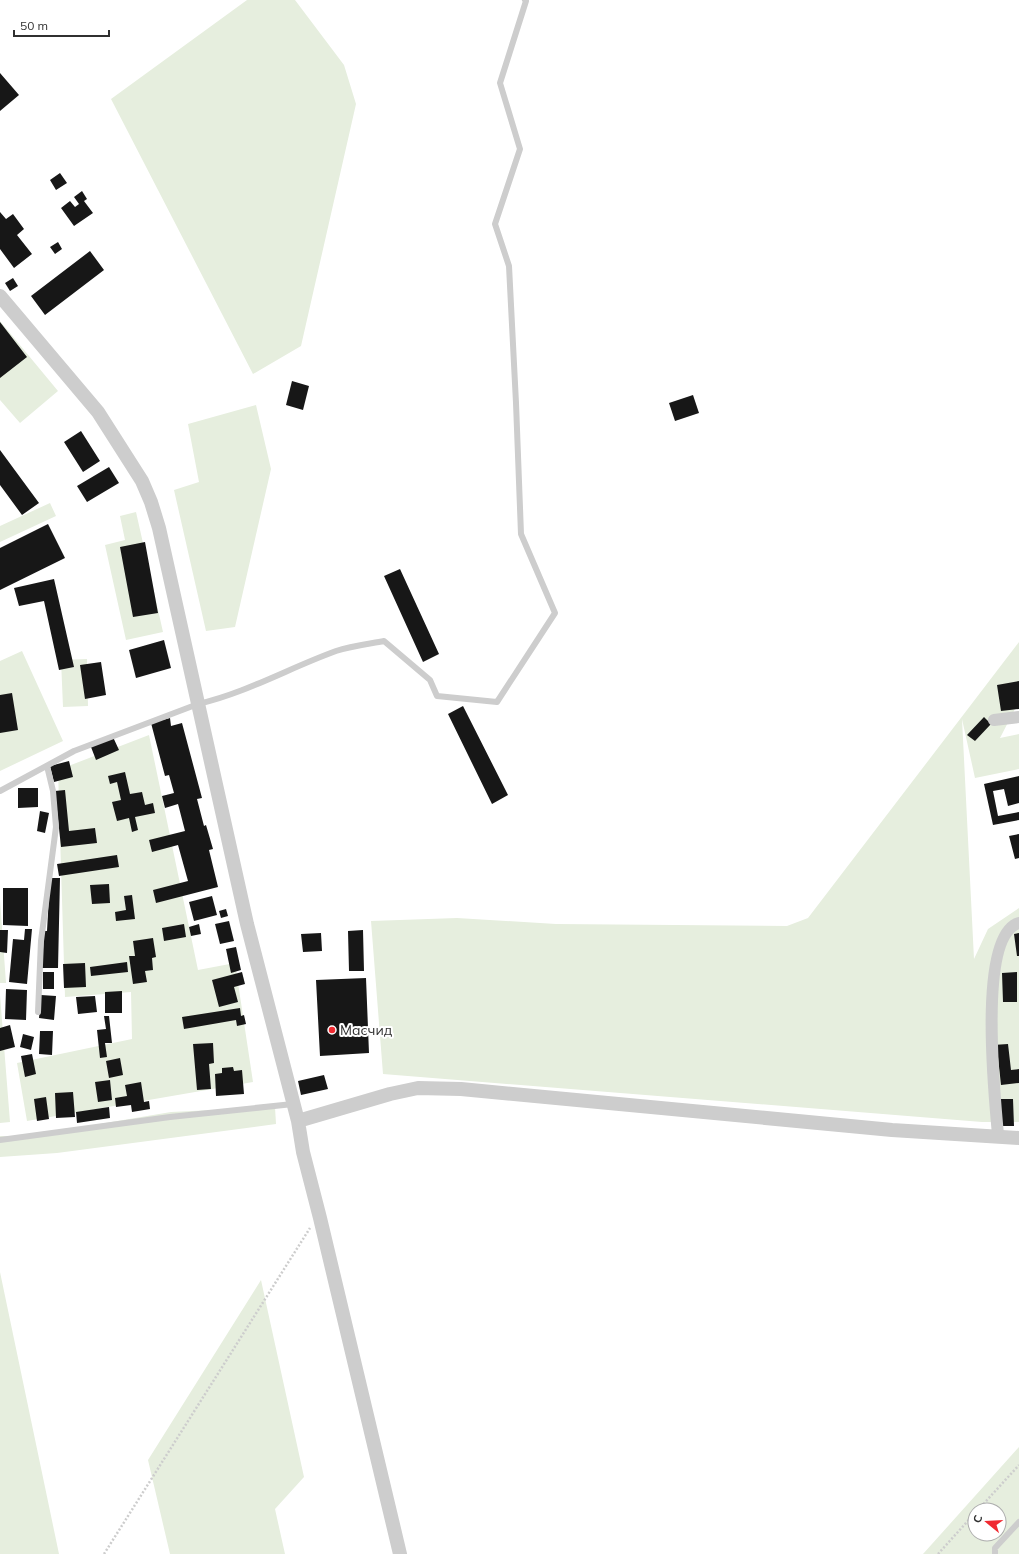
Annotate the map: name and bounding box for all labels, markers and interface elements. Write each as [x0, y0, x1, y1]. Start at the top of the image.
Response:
scale bar [14, 12, 109, 38]
text: 50 m [20, 18, 48, 33]
place label: Масчид [340, 1021, 393, 1039]
marker: Масчид [327, 1025, 337, 1035]
north arrow [967, 1502, 1007, 1542]
text: С [970, 1513, 985, 1525]

